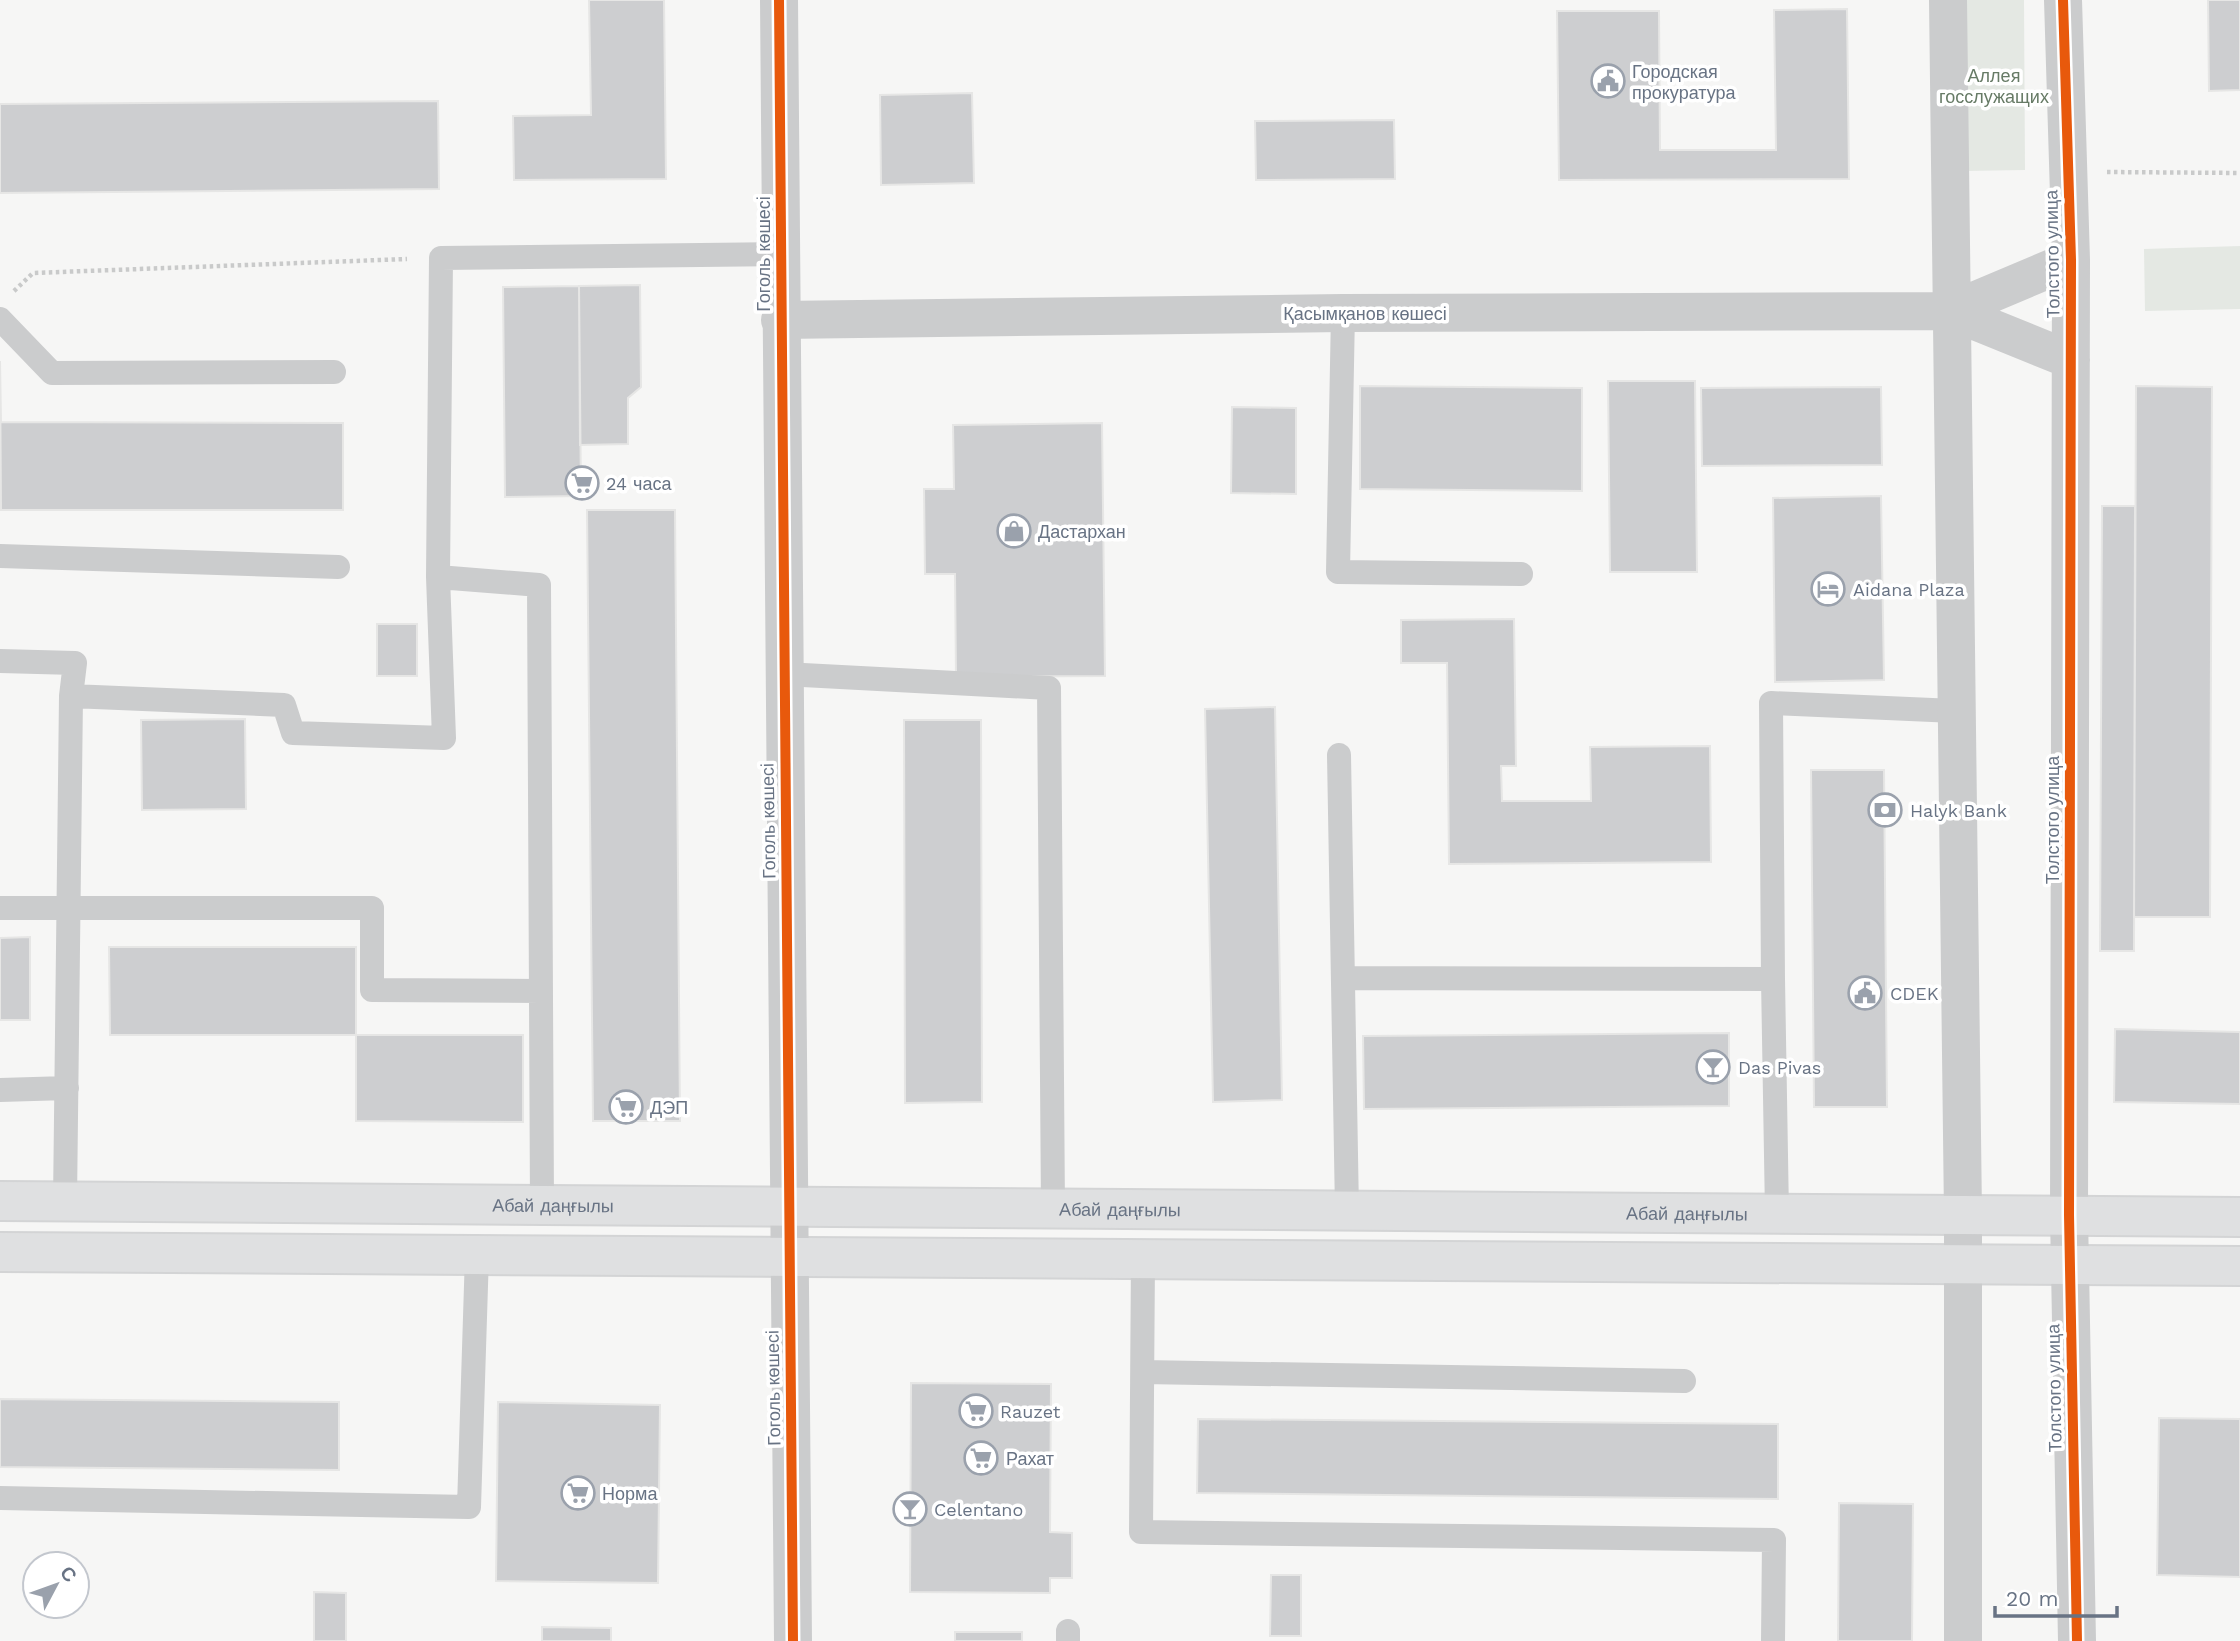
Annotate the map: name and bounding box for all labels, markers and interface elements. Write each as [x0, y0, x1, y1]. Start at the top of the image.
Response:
place label: Городская прокуратура [1632, 61, 1737, 103]
public building icon: Городская прокуратура [1589, 62, 1627, 100]
park label: Аллея госслужащих [1939, 65, 2049, 107]
street label: Толстого улица [2040, 189, 2064, 318]
street label: Гоголь көшесі [753, 196, 774, 312]
street label: Қасымқанов көшесі [1283, 303, 1447, 324]
supermarket icon: 24 часа [563, 464, 601, 502]
place label: 24 часа [606, 473, 672, 494]
shop icon: Дастархан [995, 512, 1033, 550]
place label: Дастархан [1038, 521, 1126, 542]
hotel icon: Aidana Plaza [1809, 570, 1847, 608]
place label: Aidana Plaza [1853, 579, 1965, 600]
street label: Толстого улица [2042, 755, 2063, 884]
street label: Гоголь көшесі [756, 763, 780, 879]
bank icon: Halyk Bank [1866, 791, 1904, 829]
place label: Halyk Bank [1910, 800, 2007, 821]
public building icon: CDEK [1846, 974, 1884, 1012]
place label: CDEK [1890, 983, 1939, 1004]
bar icon: Das Pivas [1694, 1048, 1732, 1086]
place label: Das Pivas [1738, 1057, 1821, 1078]
supermarket icon: ДЭП [607, 1088, 645, 1126]
place label: ДЭП [650, 1097, 688, 1118]
street label: Абай даңғылы [492, 1194, 614, 1216]
street label: Абай даңғылы [1059, 1198, 1181, 1220]
street label: Абай даңғылы [1626, 1202, 1748, 1224]
street label: Толстого улица [2042, 1323, 2066, 1452]
street label: Гоголь көшесі [761, 1330, 785, 1446]
supermarket icon: Rauzet [957, 1392, 995, 1430]
place label: Rauzet [1000, 1401, 1061, 1422]
supermarket icon: Рахат [962, 1439, 1000, 1477]
place label: Рахат [1006, 1448, 1054, 1469]
supermarket icon: Норма [559, 1474, 597, 1512]
place label: Норма [602, 1483, 658, 1504]
bar icon: Celentano [891, 1490, 929, 1528]
place label: Celentano [934, 1499, 1023, 1520]
north arrow [21, 1550, 91, 1620]
text: С [55, 1561, 82, 1587]
scale bar [1995, 1574, 2118, 1618]
text: 20 m [2006, 1586, 2058, 1611]

